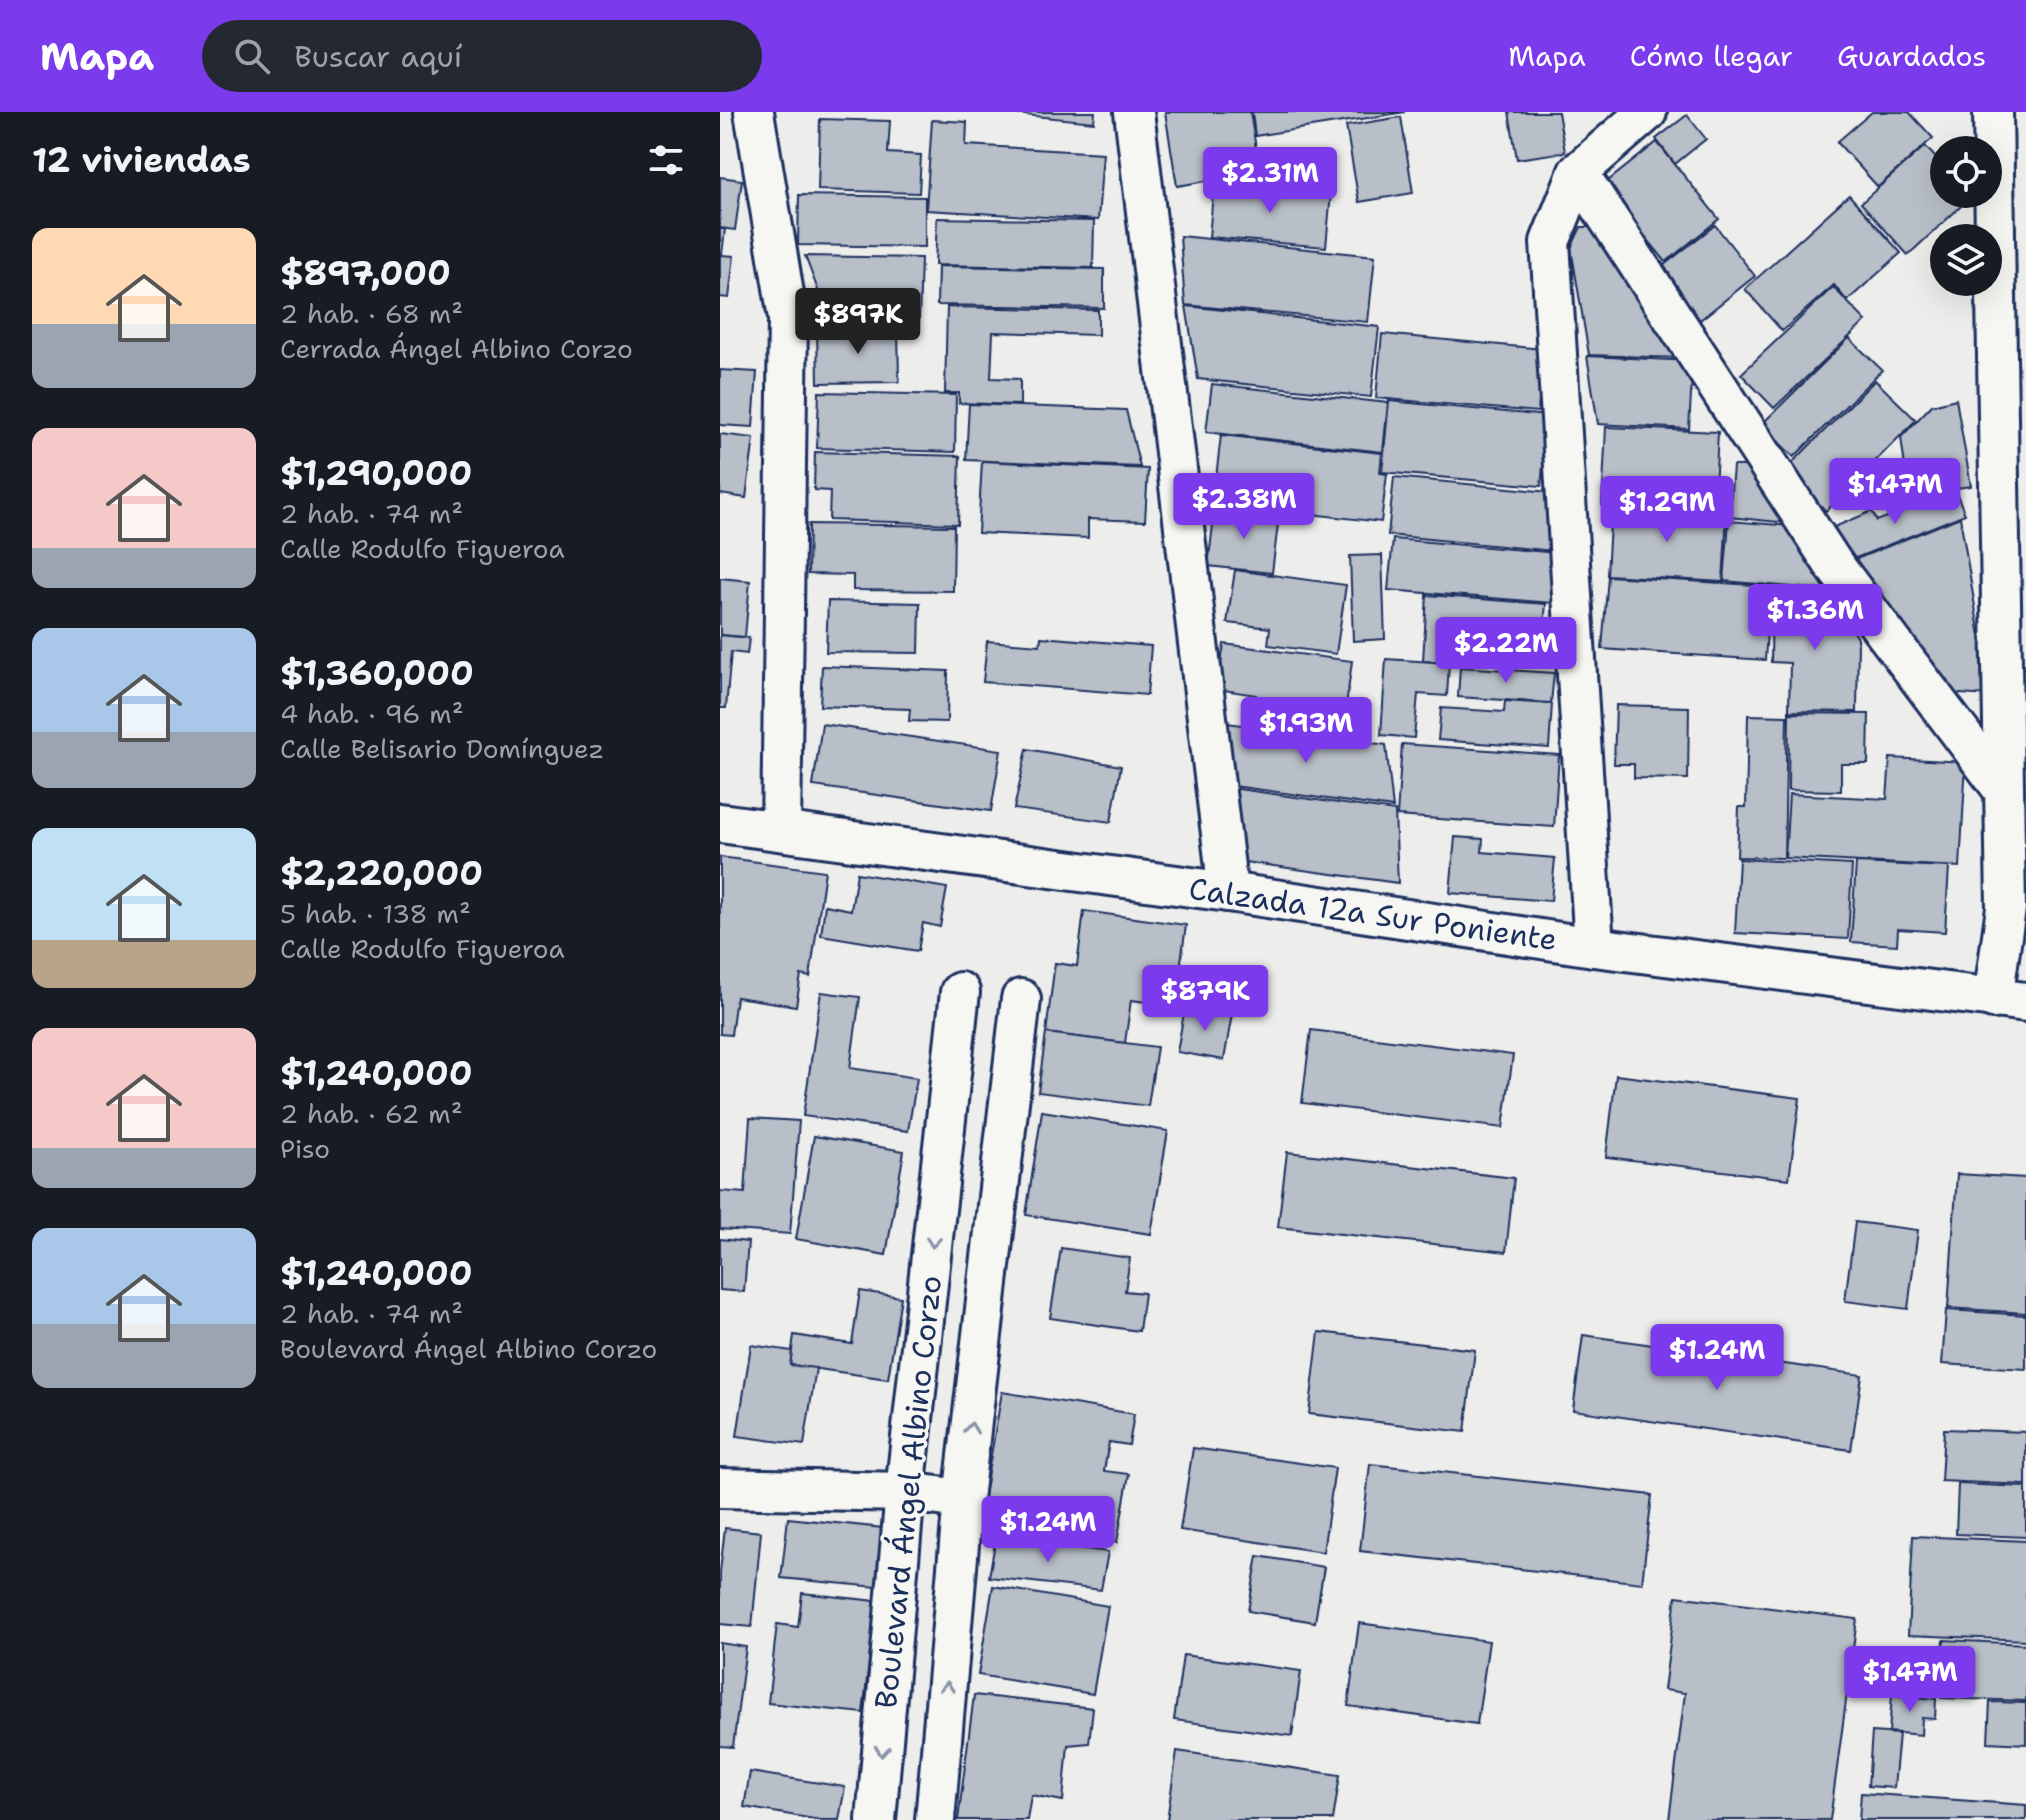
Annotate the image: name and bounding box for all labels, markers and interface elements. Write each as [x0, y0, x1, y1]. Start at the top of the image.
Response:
search box [202, 20, 762, 92]
text: Mapa [40, 31, 154, 82]
icon: search [230, 34, 274, 78]
text: Buscar aquí [294, 36, 462, 77]
text: Mapa [1508, 37, 1586, 75]
text: Cómo llegar [1630, 37, 1793, 75]
text: Guardados [1837, 37, 1986, 75]
map controls [1930, 136, 2002, 296]
button: locate [1930, 136, 2002, 208]
text: 12 viviendas [32, 137, 251, 183]
icon: filters [644, 138, 688, 182]
pin: $2.31M [1205, 147, 1335, 215]
text: $2.31M [1221, 155, 1319, 190]
button: layers [1930, 224, 2002, 296]
text: $897,000 [280, 250, 451, 296]
icon: home [96, 260, 192, 356]
pin: $897K [802, 288, 914, 356]
text: 2 hab. · 68 m² [280, 296, 463, 331]
text: $897K [813, 296, 903, 331]
text: Cerrada Ángel Albino Corzo [280, 331, 633, 366]
text: $1,290,000 [280, 450, 472, 496]
pin: $1.47M [1830, 458, 1960, 526]
icon: home [96, 460, 192, 556]
text: $1.47M [1847, 466, 1943, 501]
pin: $2.38M [1179, 473, 1309, 541]
pin: $1.29M [1602, 476, 1732, 544]
text: $2.38M [1191, 481, 1297, 516]
text: $1.29M [1619, 484, 1715, 519]
text: 2 hab. · 74 m² [280, 496, 463, 531]
text: Calle Rodulfo Figueroa [280, 531, 565, 566]
pin: $1.36M [1750, 584, 1880, 652]
text: $1.36M [1766, 592, 1864, 627]
pin: $2.22M [1441, 617, 1571, 685]
text: $2.22M [1453, 625, 1559, 660]
text: $1,360,000 [280, 650, 474, 696]
icon: home [96, 660, 192, 756]
text: 4 hab. · 96 m² [280, 696, 464, 731]
pin: $1.93M [1241, 697, 1371, 765]
text: $1.93M [1259, 705, 1353, 740]
text: Calle Belisario Domínguez [280, 731, 604, 766]
text: $2,220,000 [280, 850, 483, 896]
icon: home [96, 860, 192, 956]
street label: Calzada 12a Sur Poniente [1186, 868, 1560, 960]
text: 5 hab. · 138 m² [280, 896, 471, 931]
text: Calle Rodulfo Figueroa [280, 931, 565, 966]
pin: $879K [1149, 965, 1261, 1033]
text: $879K [1160, 973, 1250, 1008]
text: $1,240,000 [280, 1050, 473, 1096]
icon: home [96, 1060, 192, 1156]
text: 2 hab. · 62 m² [280, 1096, 463, 1131]
text: Piso [280, 1131, 330, 1166]
one-way arrow [925, 1235, 942, 1249]
text: $1,240,000 [280, 1250, 473, 1296]
icon: home [96, 1260, 192, 1356]
street label: Boulevard Ángel Albino Corzo [865, 1273, 951, 1711]
text: 2 hab. · 74 m² [280, 1296, 463, 1331]
pin: $1.24M [1652, 1324, 1782, 1392]
text: Boulevard Ángel Albino Corzo [280, 1331, 657, 1366]
text: $1.24M [1669, 1332, 1765, 1367]
one-way arrow [963, 1421, 980, 1434]
pin: $1.24M [983, 1496, 1113, 1564]
text: $1.24M [1000, 1504, 1096, 1539]
pin: $1.47M [1845, 1646, 1975, 1714]
text: $1.47M [1862, 1654, 1958, 1689]
one-way arrow [938, 1680, 955, 1693]
one-way arrow [874, 1745, 891, 1758]

